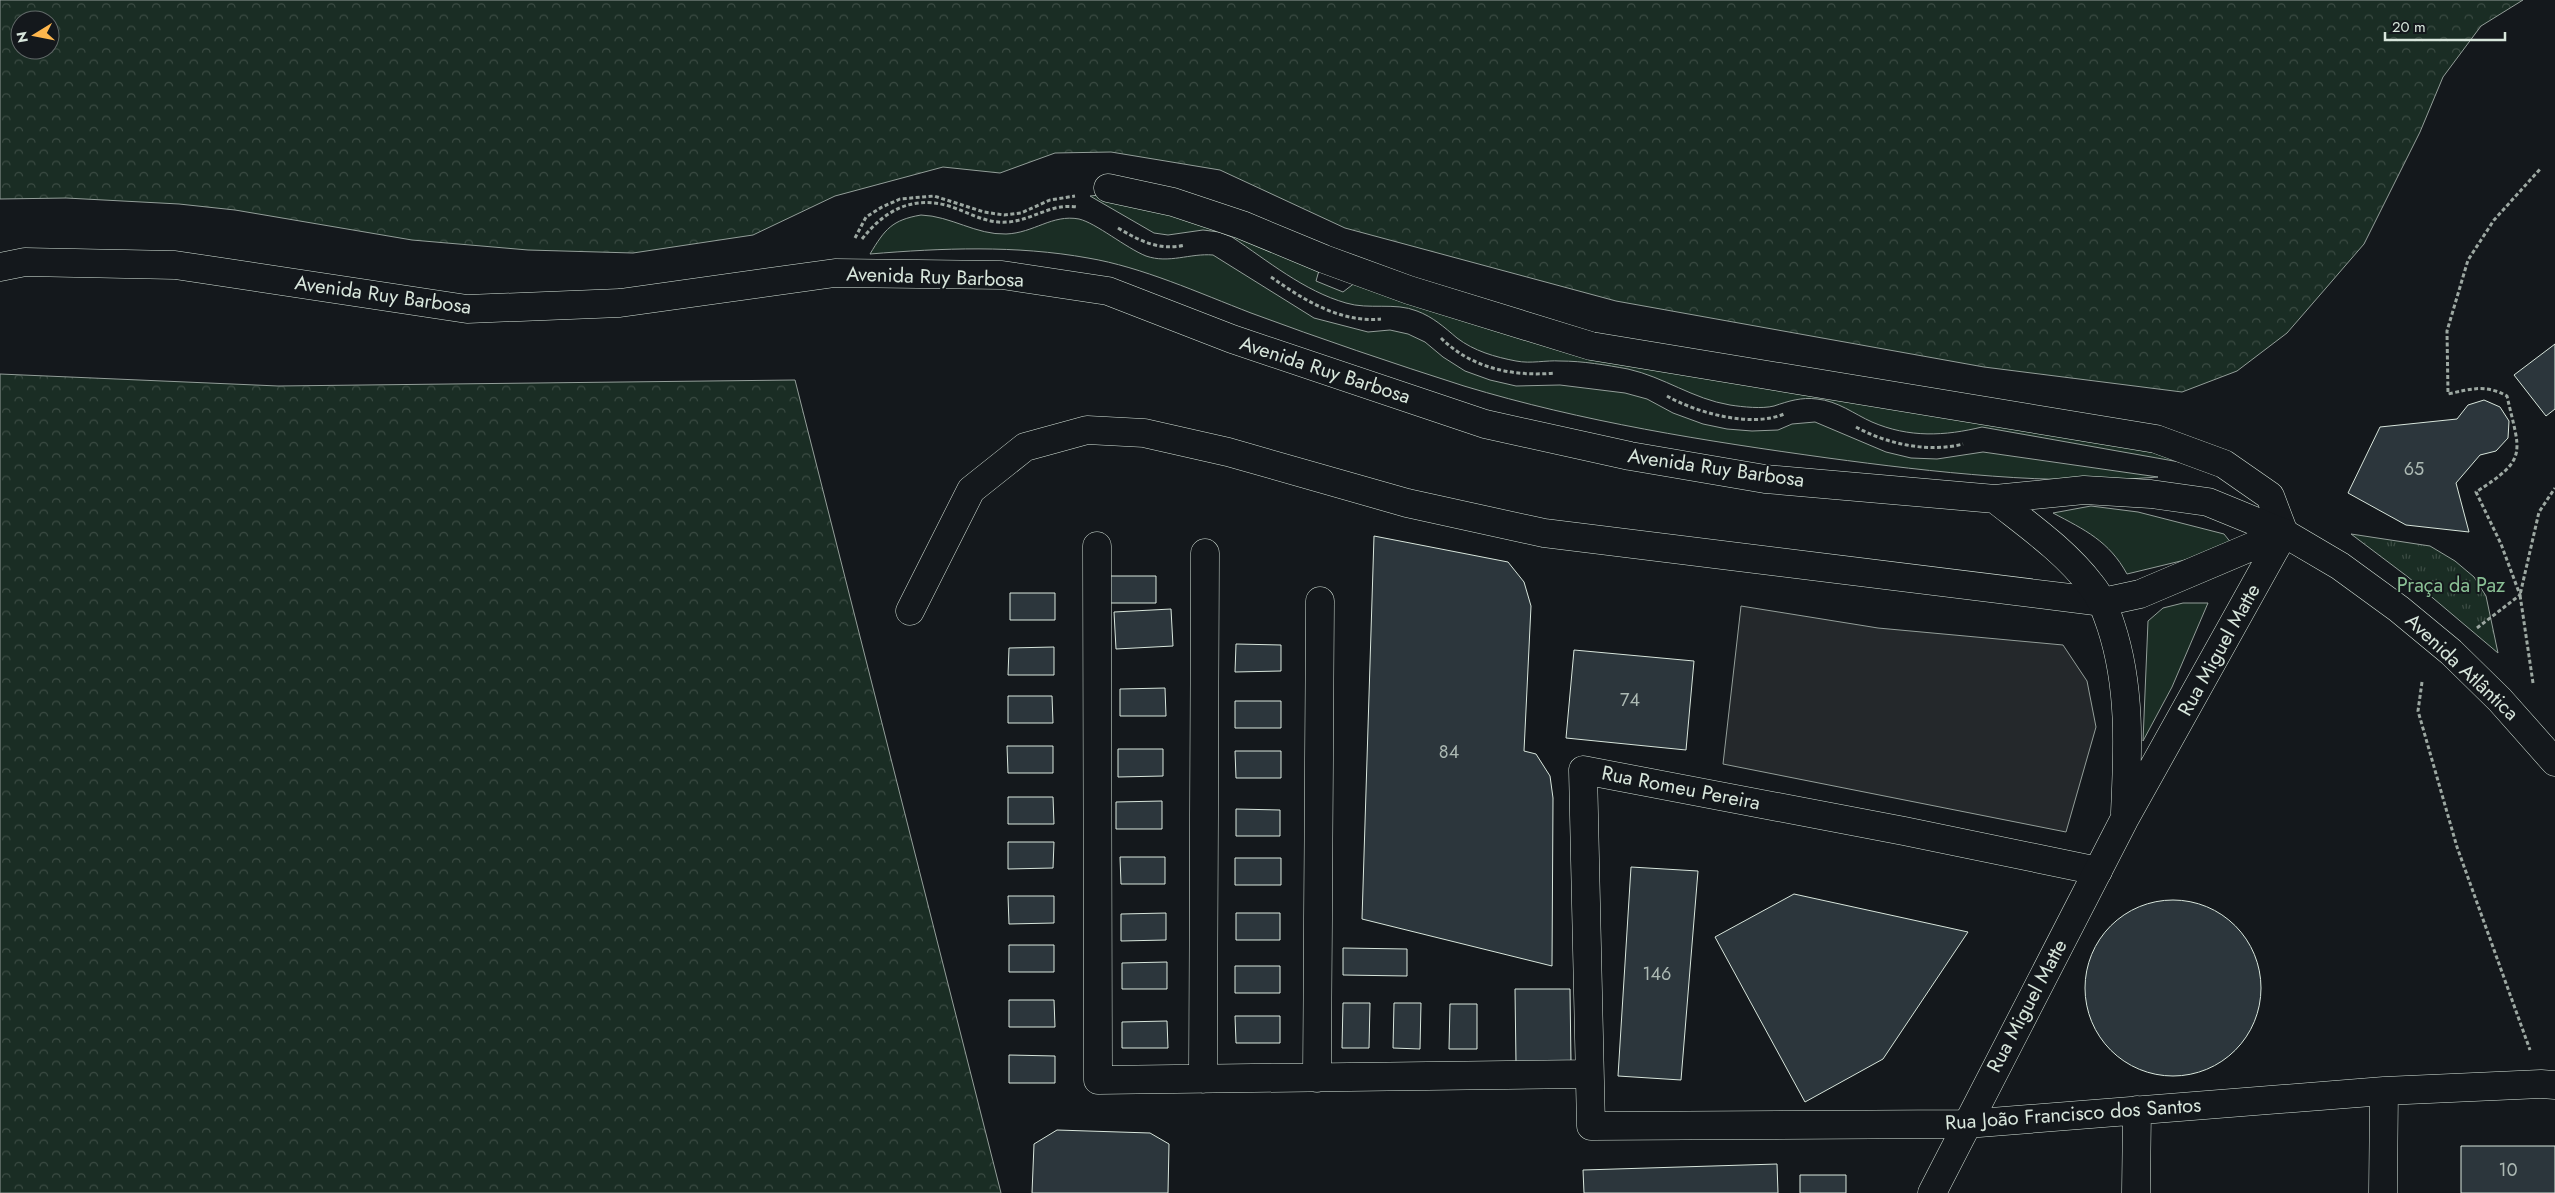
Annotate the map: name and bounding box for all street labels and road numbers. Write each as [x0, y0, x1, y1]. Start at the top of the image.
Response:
street label: Avenida Ruy Barbosa [846, 259, 1024, 295]
street label: Avenida Ruy Barbosa [293, 268, 473, 322]
street label: Avenida Ruy Barbosa [1236, 329, 1414, 411]
street label: Avenida Ruy Barbosa [1626, 441, 1806, 495]
street label: Rua Miguel Matte [2171, 579, 2267, 721]
street label: Avenida Atlântica [2399, 607, 2525, 727]
street label: Rua Romeu Pereira [1599, 758, 1763, 818]
street label: Rua Miguel Matte [1980, 934, 2074, 1078]
street label: Rua João Francisco dos Santos [1944, 1091, 2202, 1137]

